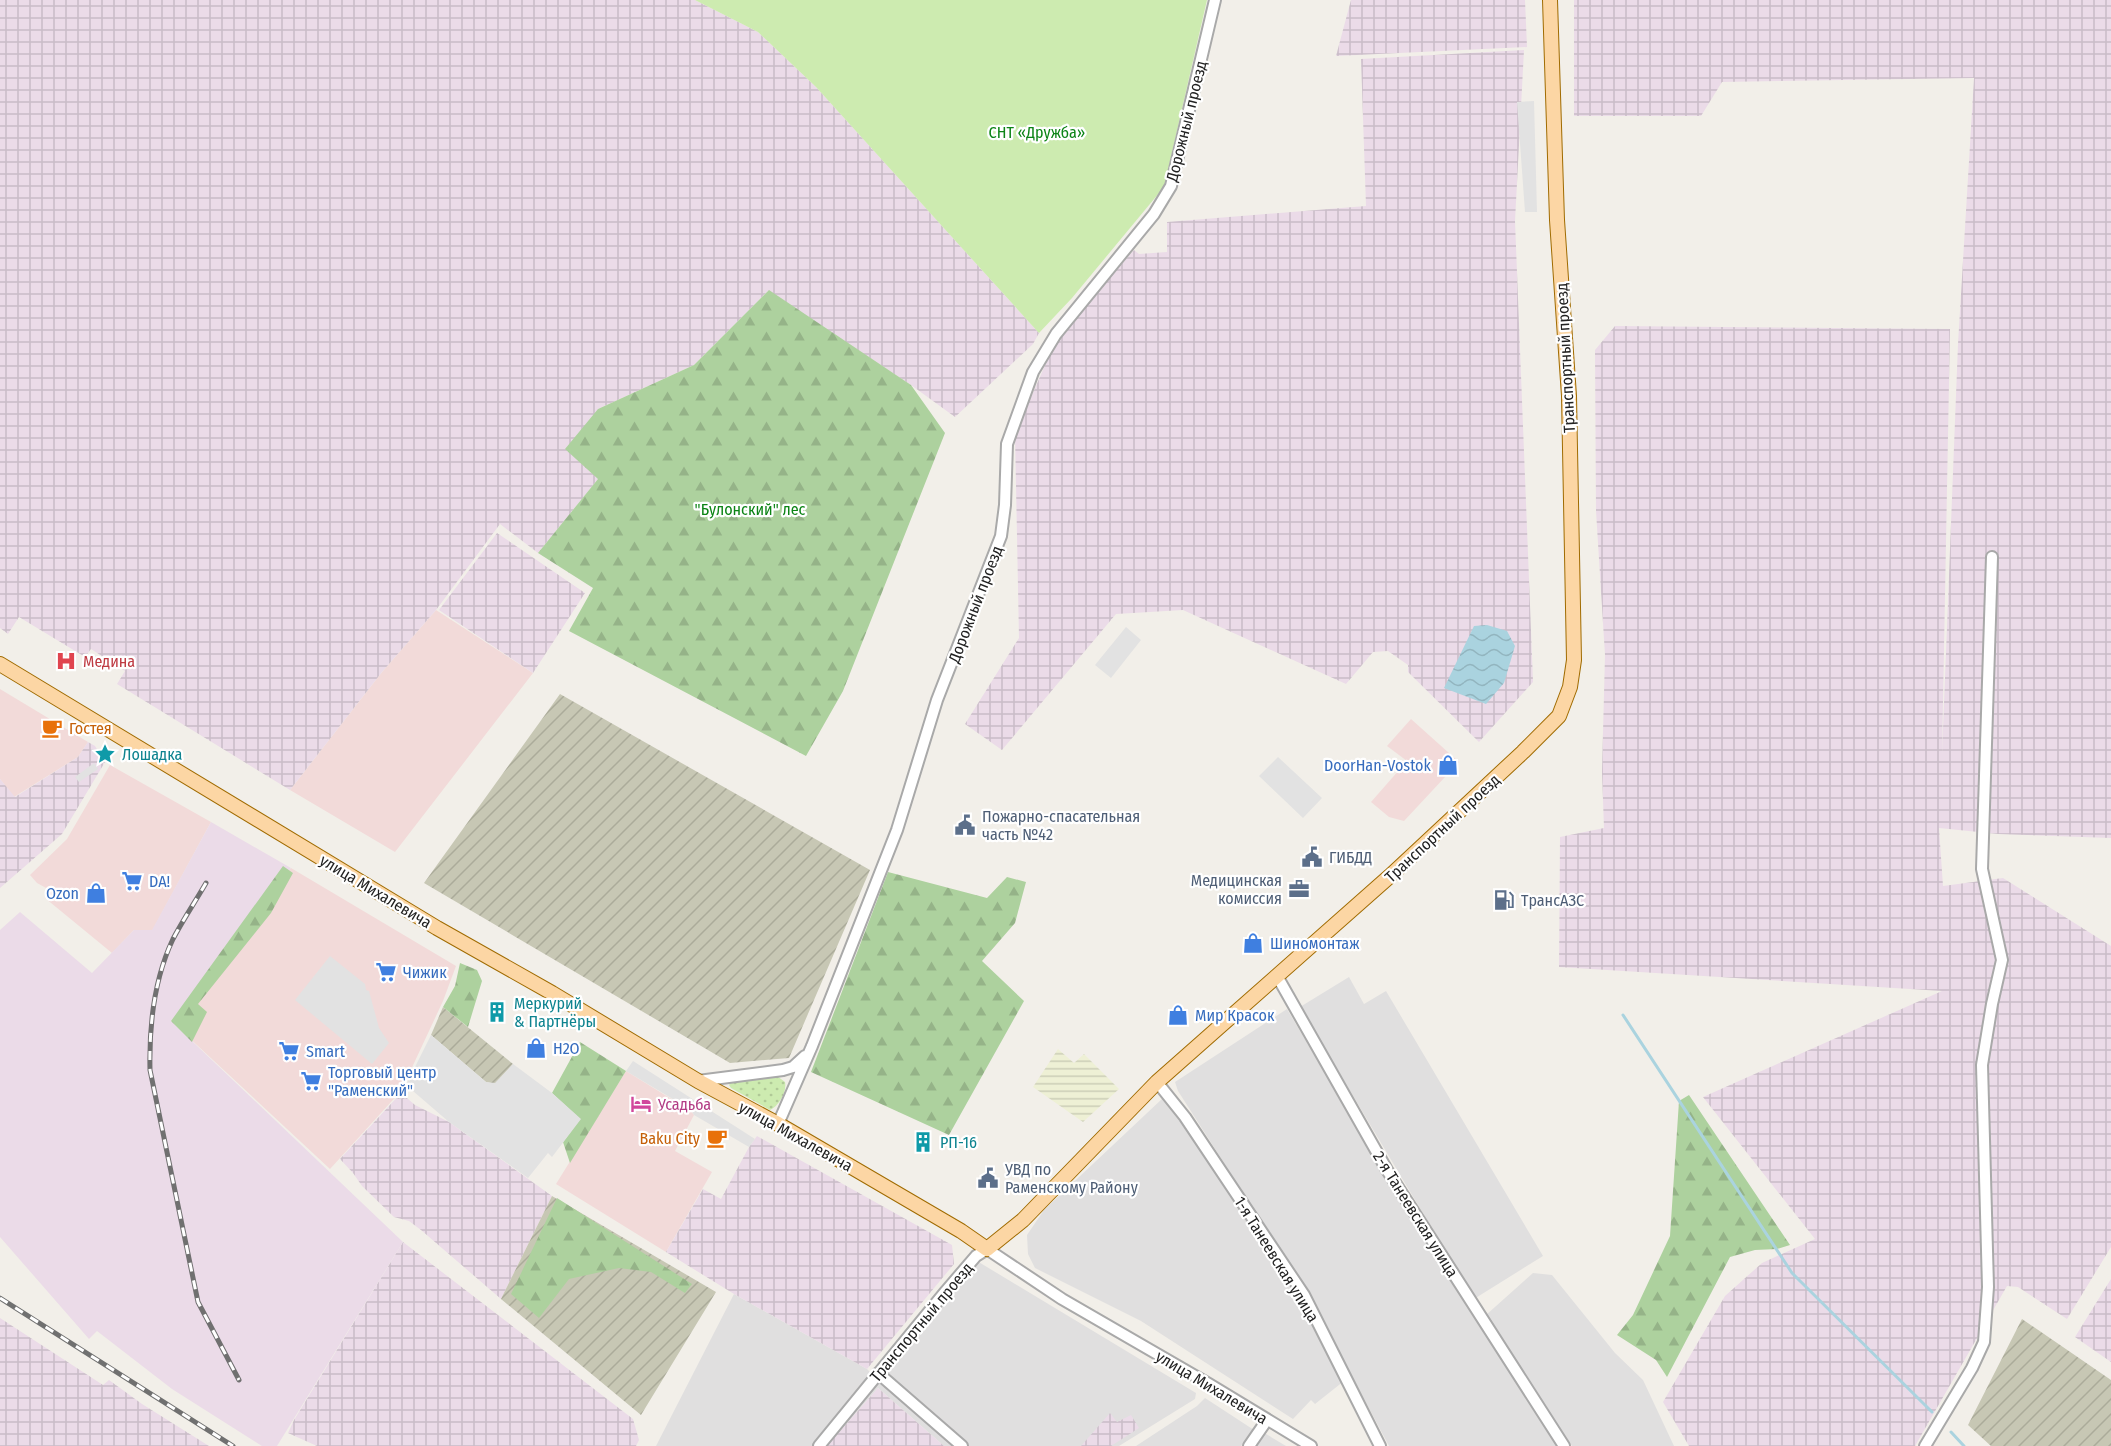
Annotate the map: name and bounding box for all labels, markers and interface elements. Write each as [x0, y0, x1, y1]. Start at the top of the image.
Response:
street label: Дорожный проезд [1162, 59, 1211, 184]
park label: СНТ «Дружба» [989, 123, 1085, 142]
street label: Транспортный проезд [1552, 283, 1579, 433]
park label: "Булонский" лес [695, 500, 806, 519]
street label: Дорожный проезд [944, 543, 1007, 666]
hospital icon: Медина [54, 649, 78, 673]
place label: Медина [83, 652, 135, 671]
cafe icon: Гостея [40, 716, 64, 740]
place label: Гостея [69, 719, 112, 738]
place icon: Лошадка [93, 742, 117, 766]
place label: Лошадка [122, 745, 182, 764]
shop icon: DoorHan-Vostok [1436, 753, 1460, 777]
place label: DoorHan-Vostok [1324, 756, 1432, 775]
street label: Транспортный проезд [1381, 770, 1504, 886]
place label: Пожарно-спасательная часть №42 [982, 807, 1140, 844]
public building icon: Пожарно-спасательная часть №42 [953, 813, 977, 837]
public building icon: ГИБДД [1300, 845, 1324, 869]
place label: ГИБДД [1329, 848, 1372, 867]
street label: улица Михалевича [316, 851, 435, 932]
supermarket icon: DA! [120, 869, 144, 893]
place label: Медицинская комиссия [1191, 871, 1282, 908]
place label: DA! [149, 872, 170, 891]
office icon: Медицинская комиссия [1287, 877, 1311, 901]
shop icon: Ozon [84, 881, 108, 905]
place label: Ozon [46, 884, 79, 903]
fuel station icon: ТрансАЗС [1492, 888, 1516, 912]
place label: ТрансАЗС [1521, 891, 1584, 910]
shop icon: Шиномонтаж [1241, 931, 1265, 955]
place label: Шиномонтаж [1270, 934, 1360, 953]
supermarket icon: Чижик [374, 960, 398, 984]
place label: Чижик [403, 963, 447, 982]
place label: Меркурий & Партнёры [514, 994, 596, 1031]
building icon: Меркурий & Партнёры [485, 1000, 509, 1024]
shop icon: Мир Красок [1166, 1003, 1190, 1027]
place label: Мир Красок [1195, 1006, 1275, 1025]
shop icon: H2O [524, 1036, 548, 1060]
supermarket icon: Smart [277, 1039, 301, 1063]
place label: H2O [553, 1039, 580, 1058]
place label: Smart [306, 1042, 346, 1061]
place label: Торговый центр "Раменский" [328, 1063, 436, 1100]
supermarket icon: Торговый центр "Раменский" [299, 1069, 323, 1093]
hotel icon: Усадьба [629, 1092, 653, 1116]
place label: Усадьба [657, 1095, 711, 1114]
street label: улица Михалевича [736, 1097, 856, 1176]
cafe icon: Baku City [705, 1126, 729, 1150]
place label: Baku City [639, 1129, 701, 1148]
building icon: РП-16 [911, 1130, 935, 1154]
place label: РП-16 [940, 1133, 977, 1152]
street label: 2-я Танеевская улица [1369, 1148, 1462, 1281]
place label: УВД по Раменскому Району [1004, 1160, 1139, 1197]
public building icon: УВД по Раменскому Району [976, 1166, 1000, 1190]
street label: 1-я Танеевская улица [1230, 1193, 1323, 1326]
street label: Транспортный проезд [866, 1259, 977, 1386]
street label: улица Михалевича [1152, 1347, 1271, 1428]

